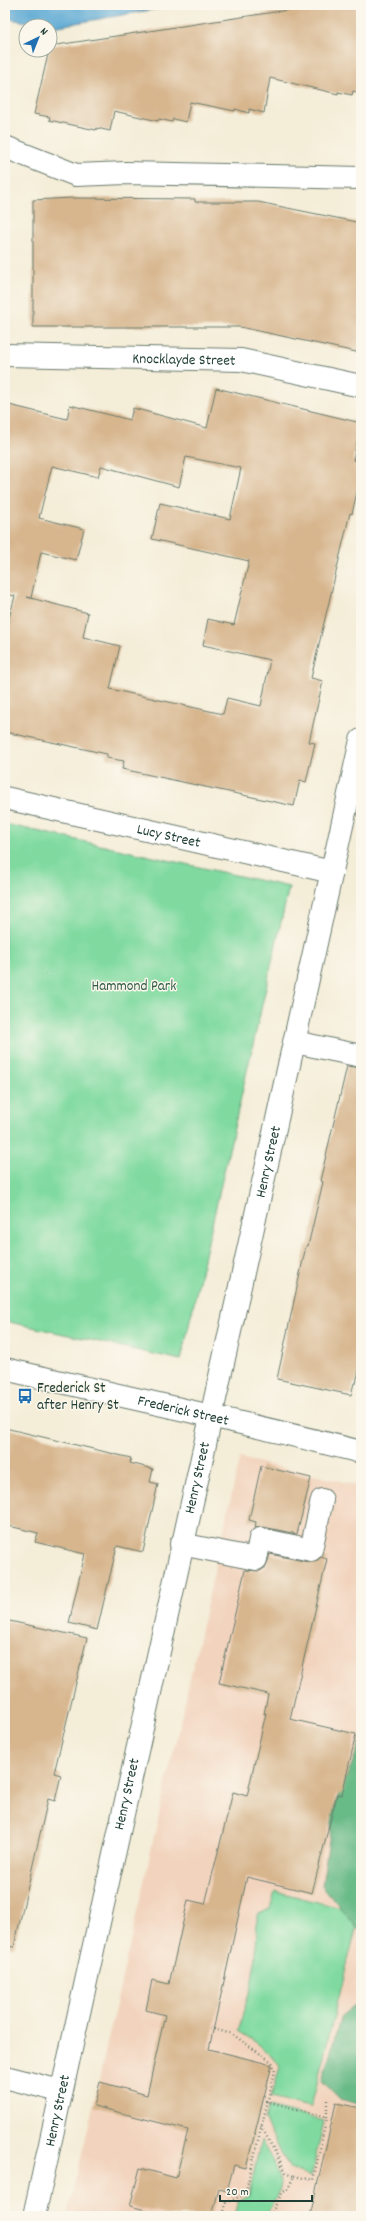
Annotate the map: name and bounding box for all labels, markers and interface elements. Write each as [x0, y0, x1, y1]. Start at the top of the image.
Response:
north arrow [18, 18, 58, 58]
text: N [36, 24, 51, 40]
street label: Knocklayde Street [132, 349, 236, 373]
street label: Lucy Street [134, 819, 203, 855]
park label: Hammond Park [92, 976, 176, 998]
street label: Henry Street [251, 1124, 288, 1200]
place label: Frederick St after Henry St [37, 1378, 119, 1417]
bus stop icon: Frederick St after Henry St [16, 1387, 34, 1405]
street label: Frederick Street [135, 1391, 231, 1433]
street label: Henry Street [180, 1440, 217, 1516]
street label: Henry Street [109, 1756, 147, 1832]
street label: Henry Street [40, 2072, 77, 2149]
scale bar [220, 2177, 312, 2203]
text: 20 m [226, 2184, 249, 2201]

